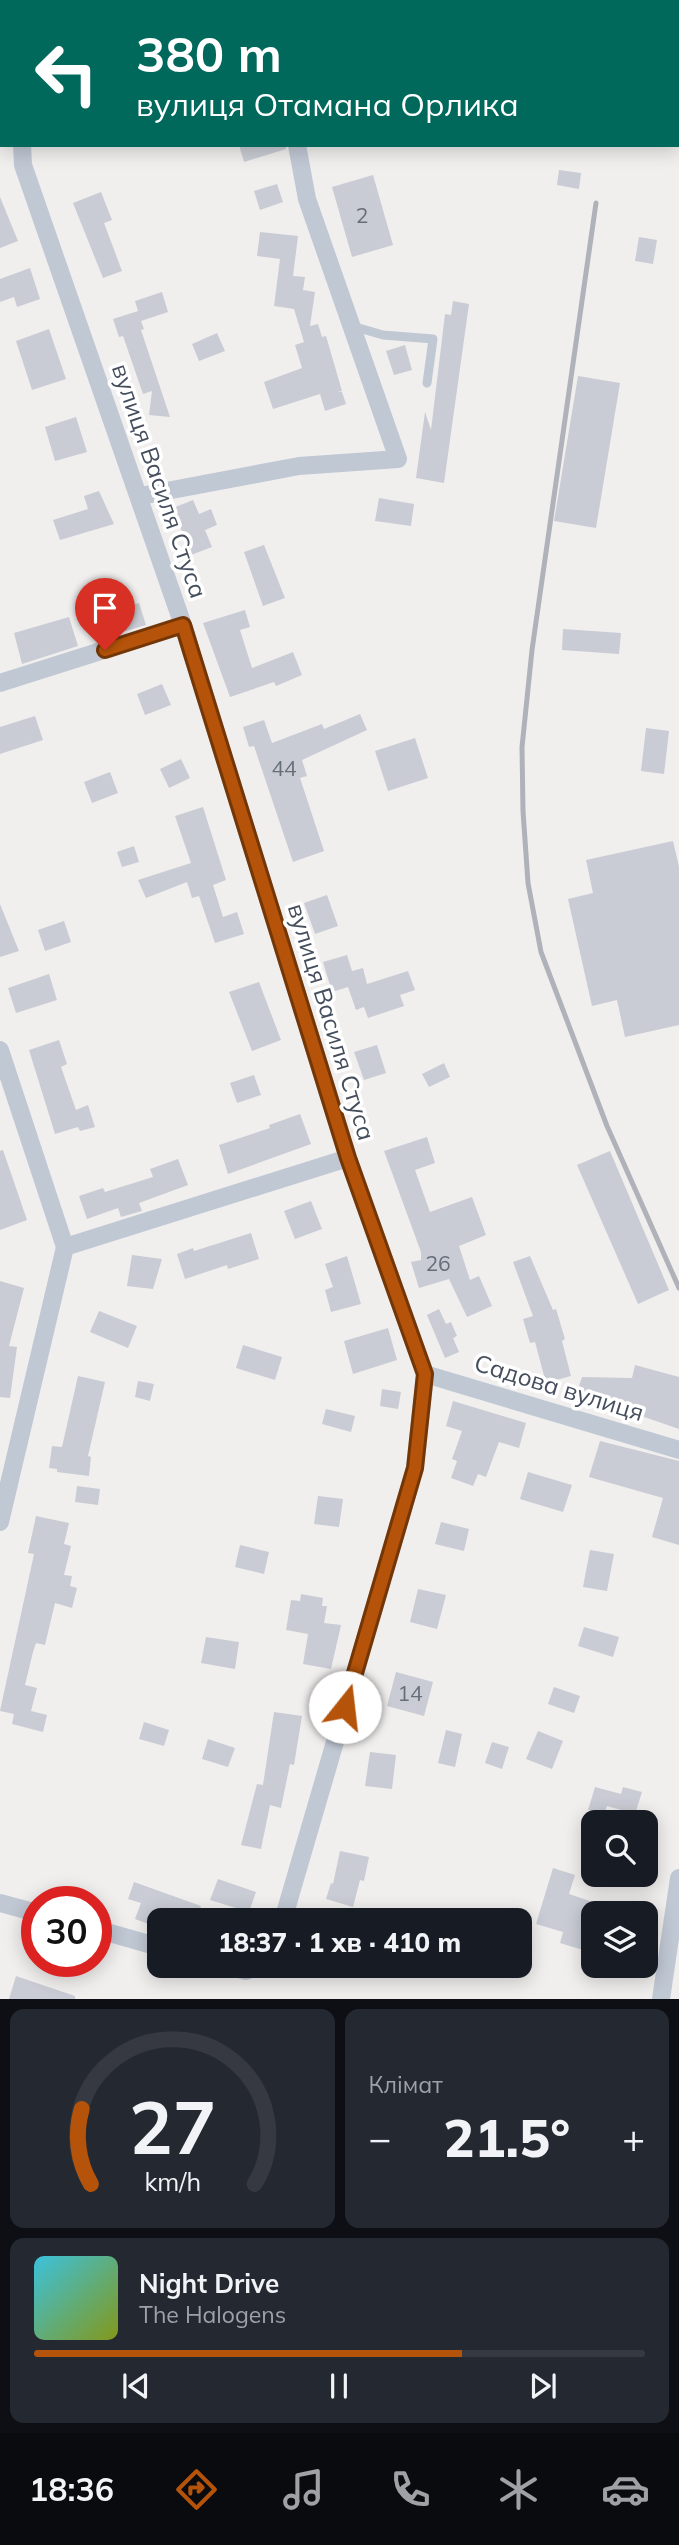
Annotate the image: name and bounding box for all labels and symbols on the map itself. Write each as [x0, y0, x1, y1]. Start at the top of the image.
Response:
house number: 2 [356, 202, 368, 228]
street label: вулиця Василя Стуса [106, 359, 214, 602]
pin [75, 578, 135, 650]
house number: 44 [271, 755, 297, 781]
street label: вулиця Василя Стуса [282, 900, 382, 1144]
house number: 26 [425, 1250, 451, 1276]
street label: Садова вулиця [471, 1347, 648, 1427]
position arrow [308, 1670, 382, 1744]
house number: 14 [397, 1680, 423, 1706]
speed limit sign: 30 [21, 1886, 112, 1977]

